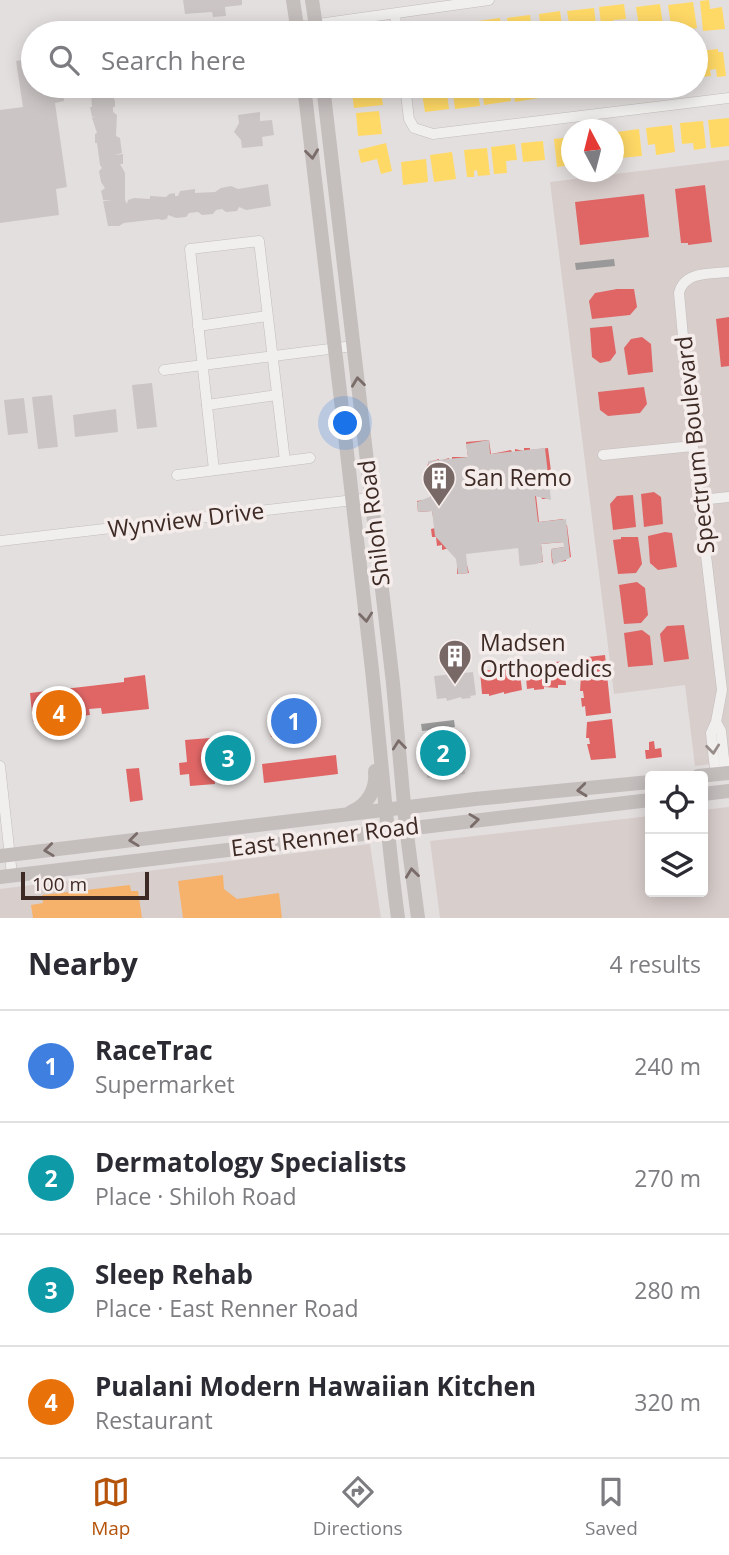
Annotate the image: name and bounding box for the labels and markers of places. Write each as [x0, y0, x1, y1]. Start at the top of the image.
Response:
building icon: San Remo [420, 459, 458, 508]
place label: San Remo [464, 461, 572, 493]
place label: Madsen Orthopedics [480, 626, 612, 684]
building icon: Madsen Orthopedics [436, 637, 474, 686]
pin: 4 [36, 687, 82, 739]
pin: 1 [271, 695, 317, 747]
pin: 2 [420, 727, 466, 779]
pin: 3 [205, 732, 251, 784]

